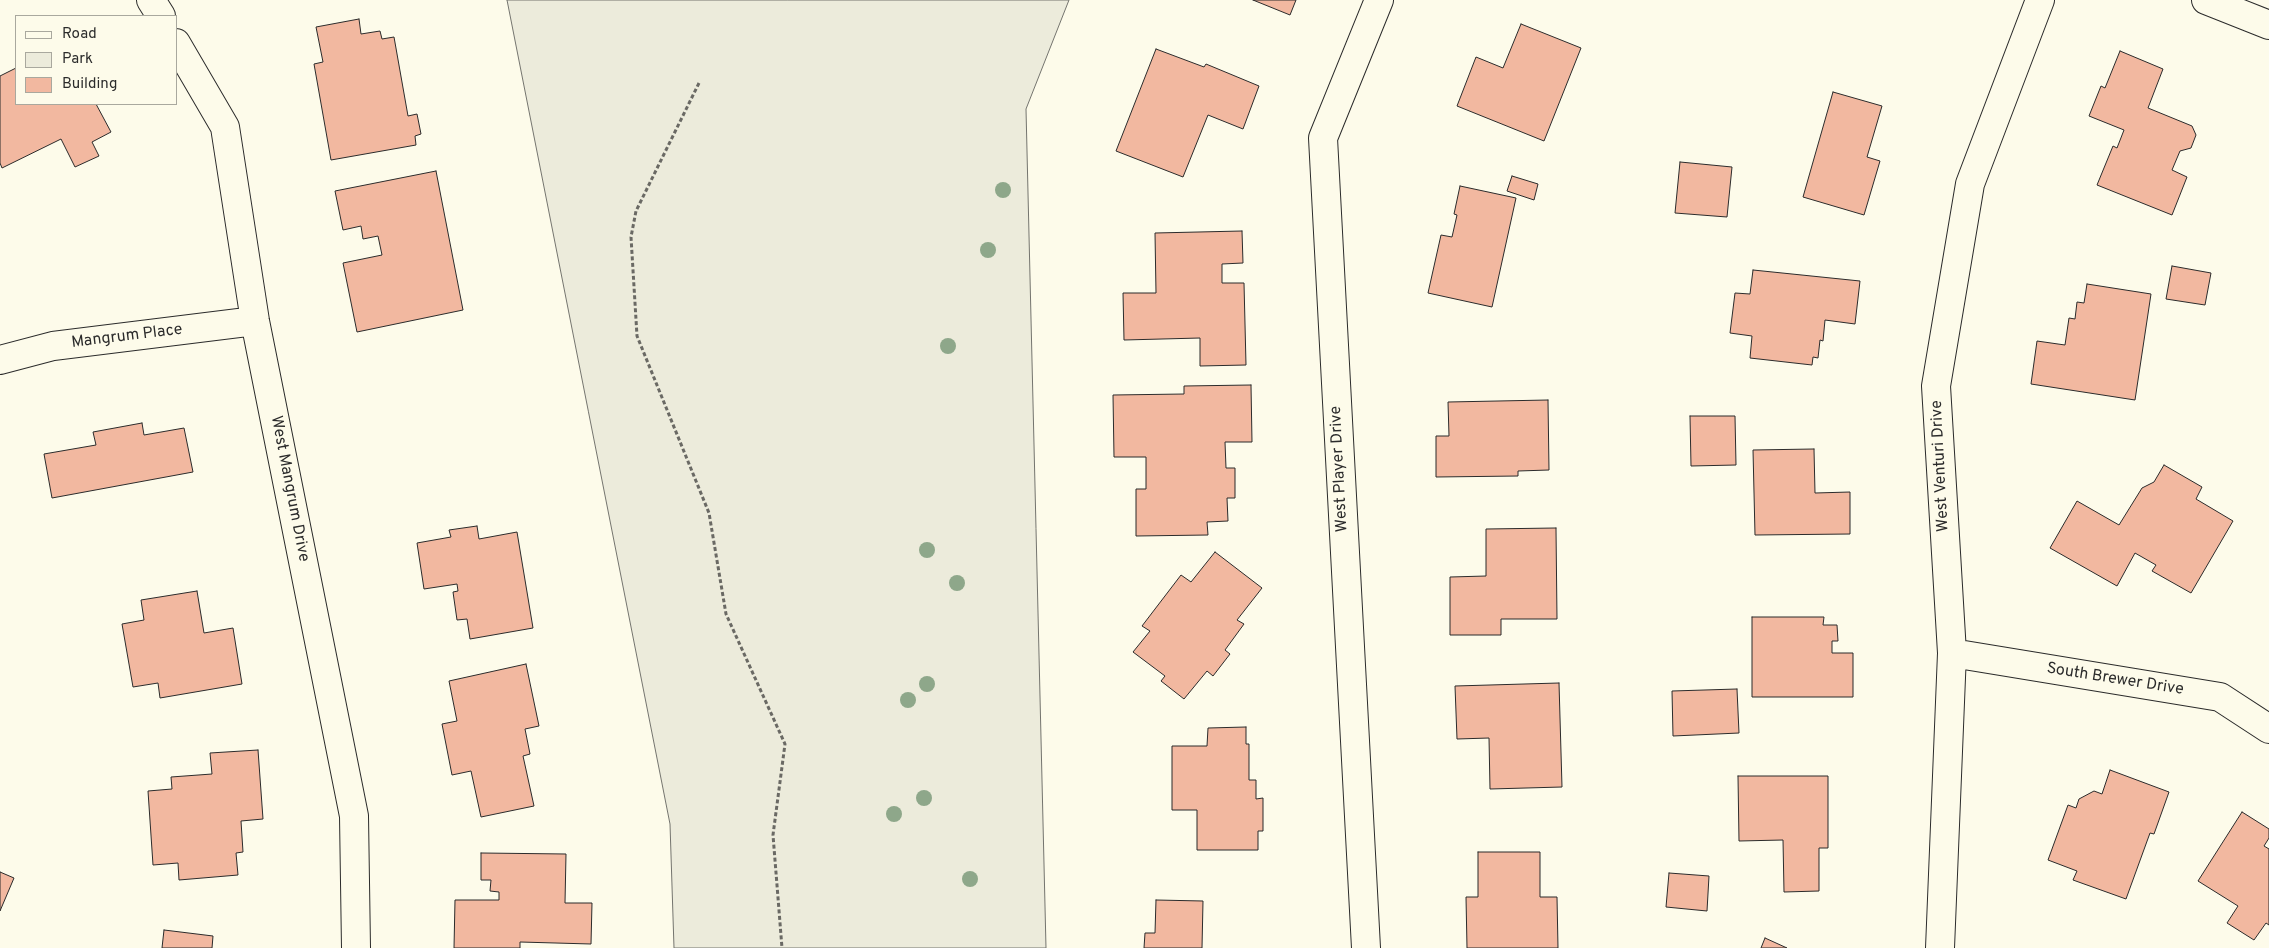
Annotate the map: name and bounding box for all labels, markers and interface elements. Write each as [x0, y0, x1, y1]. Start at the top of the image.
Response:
legend [15, 15, 178, 105]
text: Road [62, 25, 97, 44]
text: Park [62, 50, 93, 69]
text: Building [62, 75, 117, 94]
street label: Mangrum Place [70, 321, 184, 353]
street label: West Venturi Drive [1928, 400, 1954, 532]
street label: West Player Drive [1327, 405, 1353, 533]
street label: West Mangrum Drive [265, 414, 313, 564]
street label: South Brewer Drive [2045, 660, 2185, 700]

